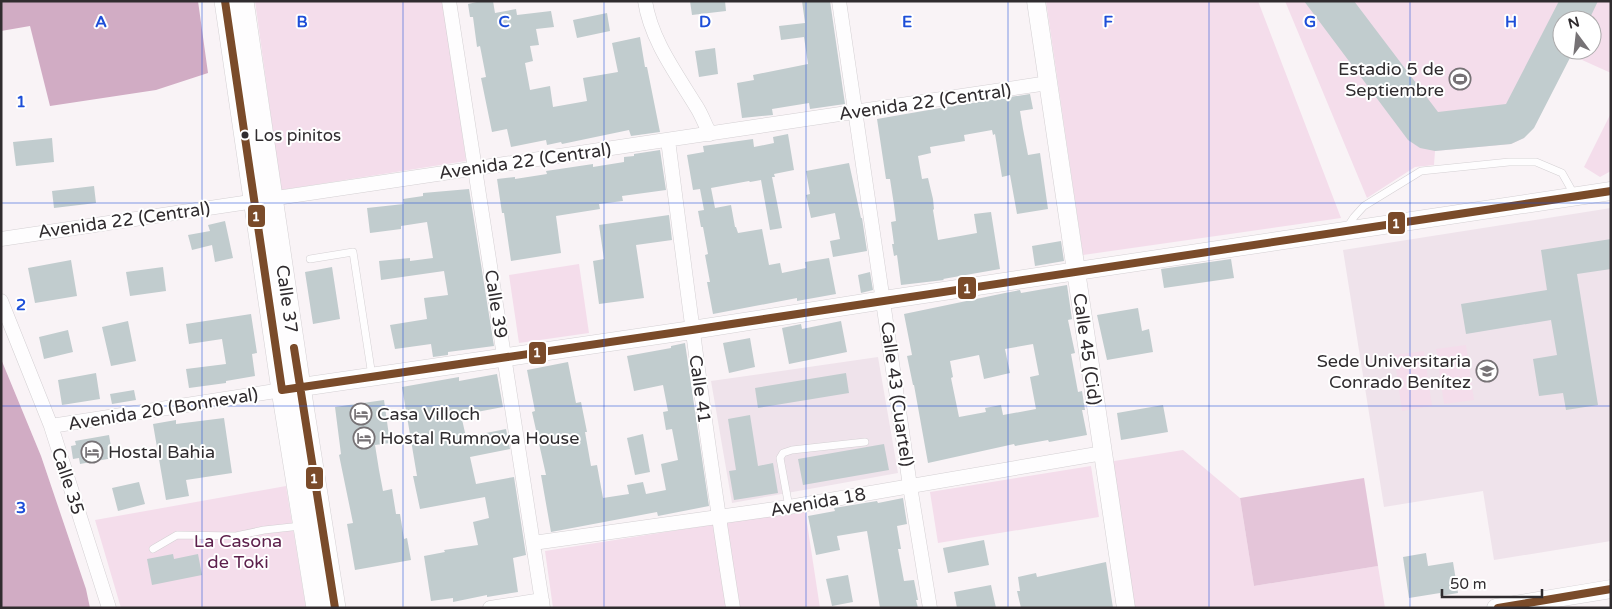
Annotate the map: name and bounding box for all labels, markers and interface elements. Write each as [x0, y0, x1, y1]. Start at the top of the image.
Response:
north arrow [1552, 10, 1602, 60]
text: A [95, 12, 107, 32]
text: B [296, 12, 308, 32]
text: C [498, 12, 510, 32]
text: D [699, 12, 711, 32]
text: E [902, 12, 912, 32]
text: F [1103, 12, 1113, 32]
text: G [1304, 12, 1316, 32]
text: H [1505, 12, 1517, 32]
text: N [1566, 13, 1581, 33]
place label: Estadio 5 de Septiembre [1338, 58, 1444, 101]
sports icon: Estadio 5 de Septiembre [1448, 67, 1472, 91]
street label: Avenida 22 (Central) [837, 79, 1013, 125]
text: 1 [16, 92, 26, 112]
place label: Los pinitos [254, 125, 341, 146]
marker: Los pinitos [240, 130, 250, 140]
street label: Avenida 22 (Central) [437, 138, 613, 184]
street label: Avenida 22 (Central) [36, 197, 212, 243]
line badge: 1 [247, 204, 266, 228]
text: 1 [252, 208, 260, 225]
line badge: 1 [1387, 211, 1406, 235]
text: 1 [1392, 215, 1400, 232]
street label: Calle 37 [271, 263, 303, 335]
street label: Calle 39 [480, 268, 512, 340]
line badge: 1 [957, 276, 977, 300]
text: 1 [963, 280, 971, 297]
street label: Calle 45 (Cid) [1068, 292, 1106, 406]
text: 2 [16, 295, 26, 315]
street label: Calle 43 (Cuartel) [876, 320, 918, 468]
line badge: 1 [528, 341, 547, 365]
text: 1 [533, 344, 541, 361]
place label: Sede Universitaria Conrado Benítez [1317, 350, 1471, 393]
street label: Calle 41 [684, 353, 716, 425]
school or university icon: Sede Universitaria Conrado Benítez [1475, 359, 1499, 383]
street label: Avenida 20 (Bonneval) [66, 383, 260, 435]
hotel icon: Casa Villoch [349, 402, 373, 426]
place label: Casa Villoch [377, 403, 480, 425]
hotel icon: Hostal Rumnova House [352, 426, 376, 450]
place label: Hostal Rumnova House [380, 427, 579, 449]
hotel icon: Hostal Bahia [80, 440, 104, 464]
place label: Hostal Bahia [108, 441, 215, 463]
street label: Calle 35 [47, 445, 89, 517]
line badge: 1 [305, 466, 324, 490]
text: 1 [310, 470, 318, 487]
street label: Avenida 18 [769, 483, 867, 521]
text: 3 [16, 498, 26, 518]
park label: La Casona de Toki [194, 530, 282, 573]
scale bar [1442, 566, 1542, 598]
text: 50 m [1450, 575, 1487, 593]

